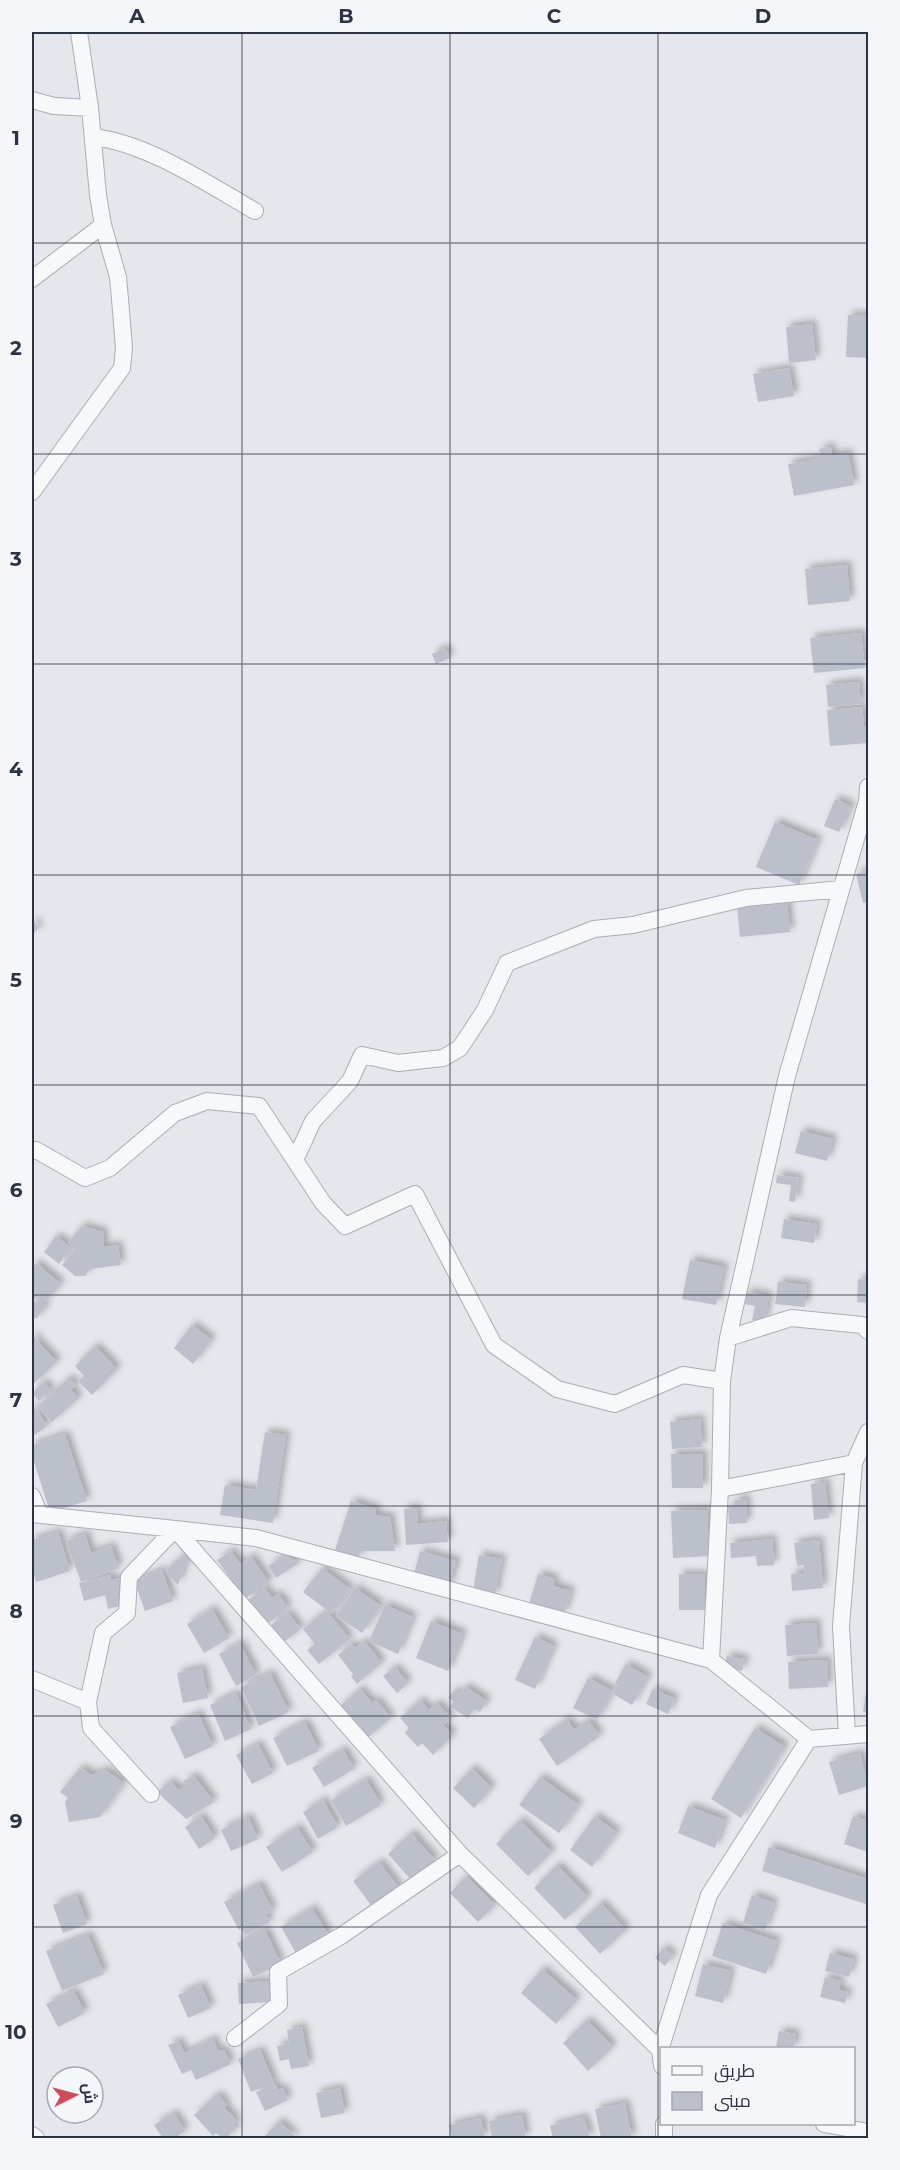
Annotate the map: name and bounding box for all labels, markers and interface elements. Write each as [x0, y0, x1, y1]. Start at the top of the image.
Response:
text: A [128, 4, 145, 28]
text: B [338, 4, 354, 28]
text: C [547, 4, 562, 28]
text: D [755, 4, 771, 28]
text: 1 [12, 126, 20, 150]
text: 2 [10, 336, 22, 360]
text: 3 [9, 547, 22, 571]
text: 4 [9, 757, 23, 781]
text: 5 [10, 968, 22, 992]
text: 6 [10, 1178, 23, 1202]
text: 7 [10, 1388, 22, 1412]
text: 8 [9, 1599, 23, 1623]
text: 9 [10, 1809, 22, 1833]
text: 10 [5, 2020, 27, 2044]
legend [660, 2047, 855, 2125]
text: طريق [714, 2060, 755, 2083]
north arrow [45, 2065, 105, 2125]
text: ش [79, 2082, 100, 2105]
text: مبنى [714, 2090, 751, 2112]

